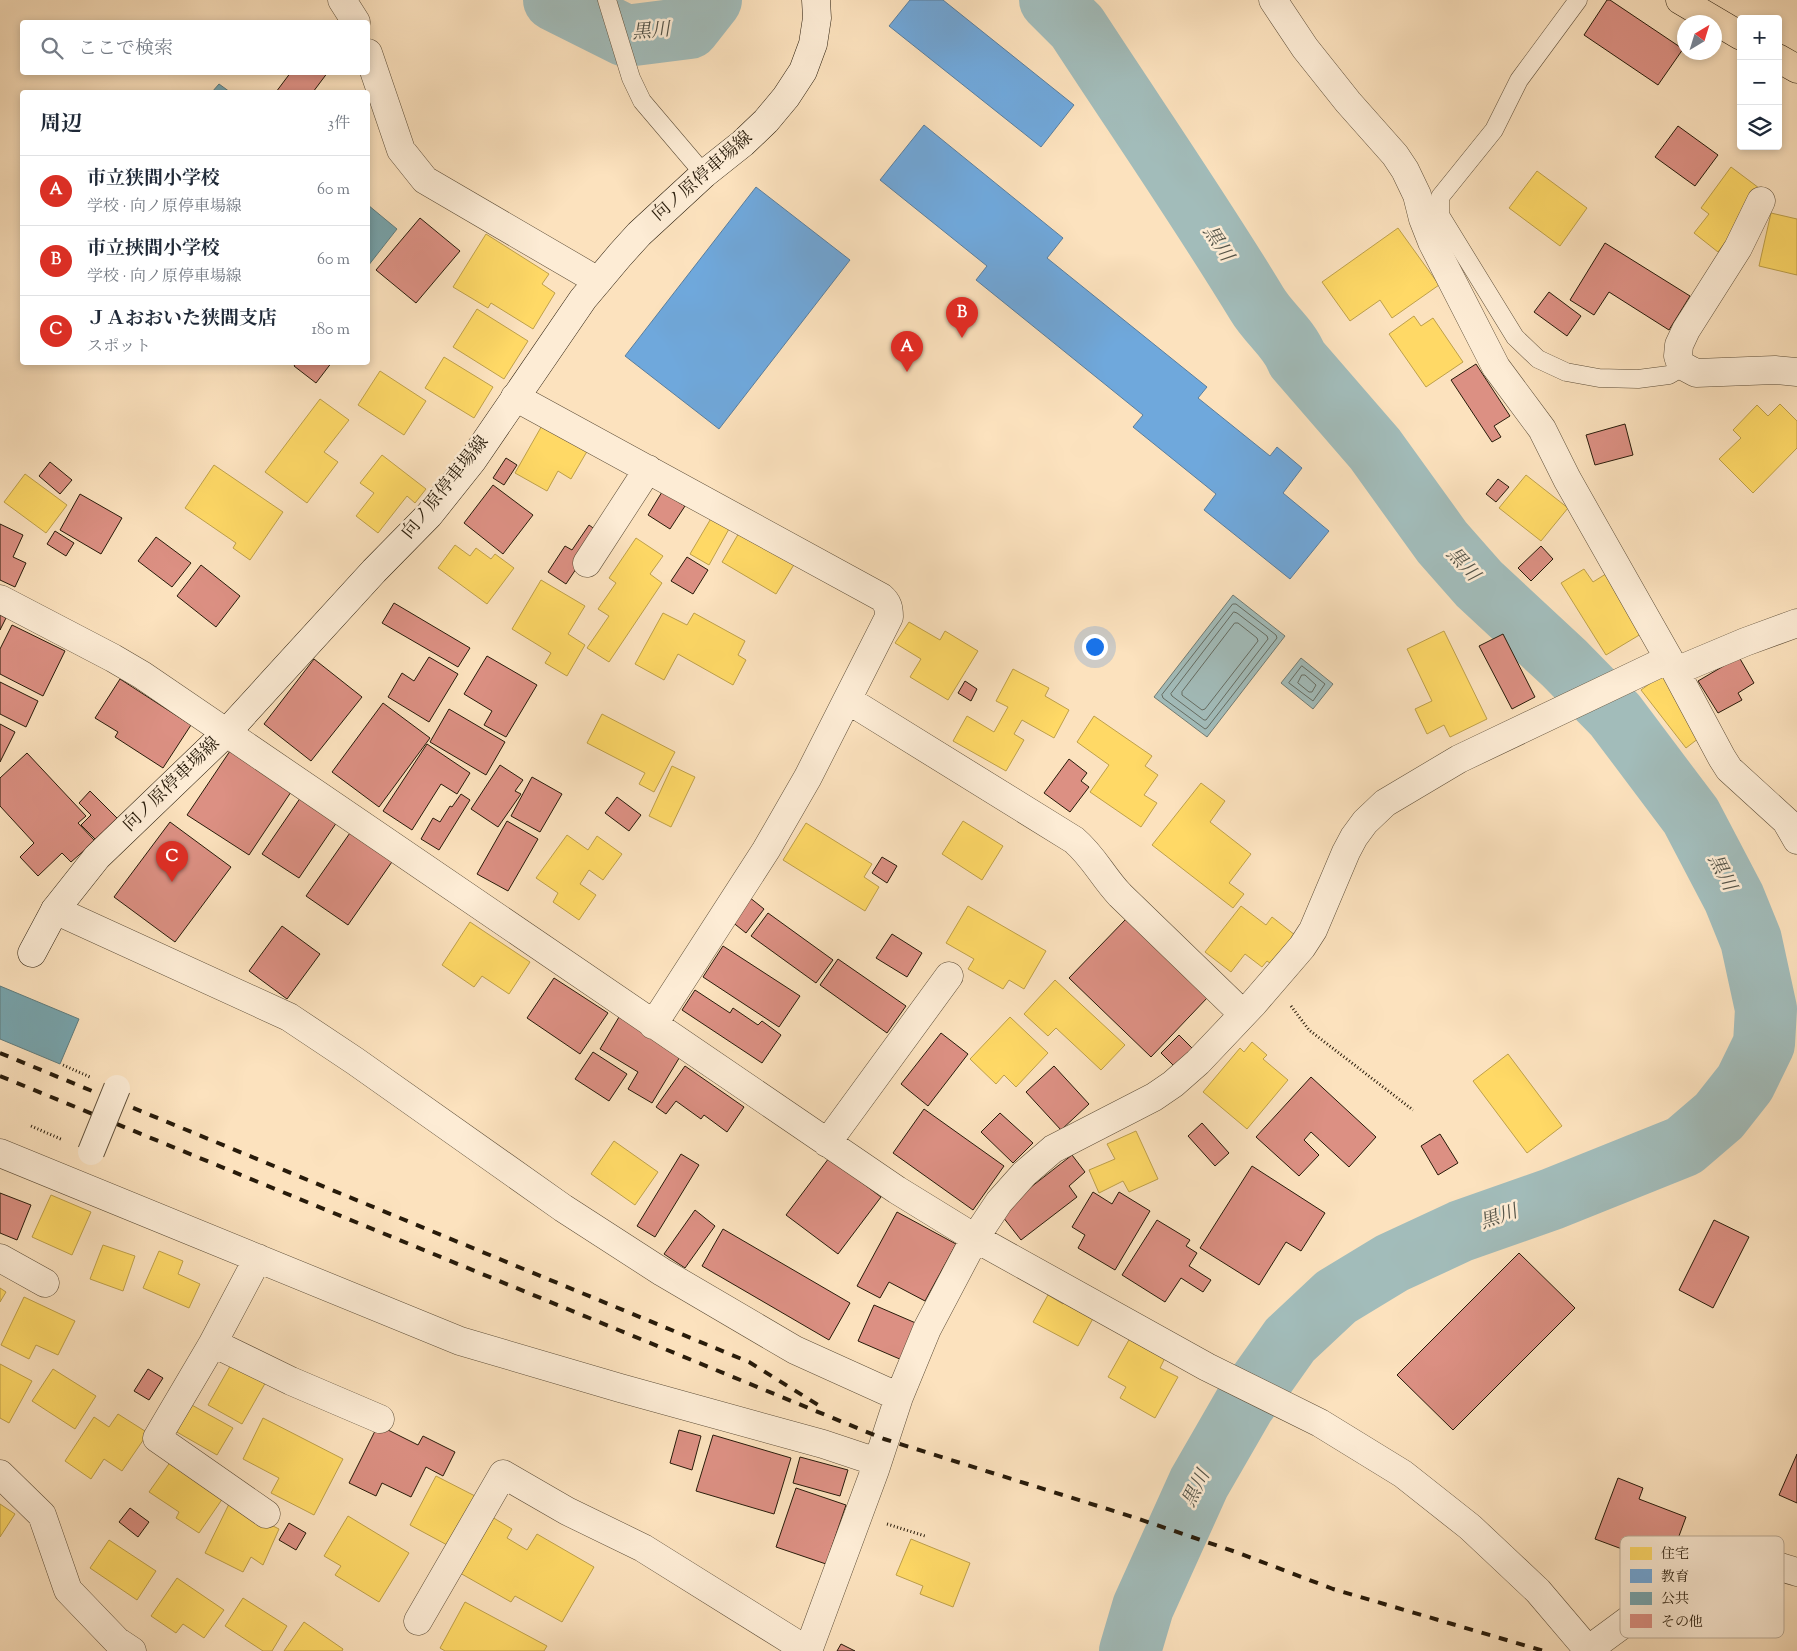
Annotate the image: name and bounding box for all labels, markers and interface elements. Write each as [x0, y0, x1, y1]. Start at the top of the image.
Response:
north arrow [1677, 15, 1722, 60]
map controls [1737, 15, 1782, 150]
button: + [1737, 15, 1782, 60]
water label: 黒川 [631, 17, 673, 47]
search box [20, 20, 370, 75]
icon: search [38, 34, 66, 62]
text: ここで検索 [78, 36, 173, 63]
button: − [1737, 60, 1782, 105]
button: layers [1737, 105, 1782, 150]
text: 周辺 [40, 110, 82, 140]
text: 3件 [328, 113, 350, 136]
street label: 向ノ原停車場線 [647, 126, 759, 228]
text: 市立狭間小学校 [87, 166, 220, 193]
text: A [50, 179, 63, 202]
text: 60 m [317, 179, 350, 202]
text: 学校 · 向ノ原停車場線 [87, 196, 242, 219]
water label: 黒川 [1195, 221, 1240, 269]
text: 市立挾間小学校 [87, 236, 220, 263]
text: B [51, 249, 61, 272]
text: 60 m [317, 249, 350, 272]
text: 学校 · 向ノ原停車場線 [87, 266, 242, 289]
pin: B [946, 297, 978, 338]
text: ＪＡおおいた狭間支店 [87, 306, 277, 333]
text: C [50, 319, 62, 342]
text: 180 m [311, 319, 350, 342]
pin: A [891, 331, 923, 372]
text: スポット [87, 336, 151, 359]
street label: 向ノ原停車場線 [396, 431, 496, 545]
water label: 黒川 [1439, 542, 1486, 590]
your location [1082, 634, 1108, 660]
street label: 向ノ原停車場線 [118, 732, 226, 838]
pin: C [156, 841, 188, 882]
water label: 黒川 [1700, 850, 1743, 898]
water label: 黒川 [1477, 1198, 1523, 1237]
water label: 黒川 [1176, 1464, 1219, 1512]
legend [1620, 1536, 1784, 1638]
text: 住宅 [1661, 1545, 1689, 1565]
text: 教育 [1661, 1568, 1689, 1588]
text: 公共 [1661, 1590, 1689, 1610]
text: その他 [1661, 1613, 1703, 1633]

